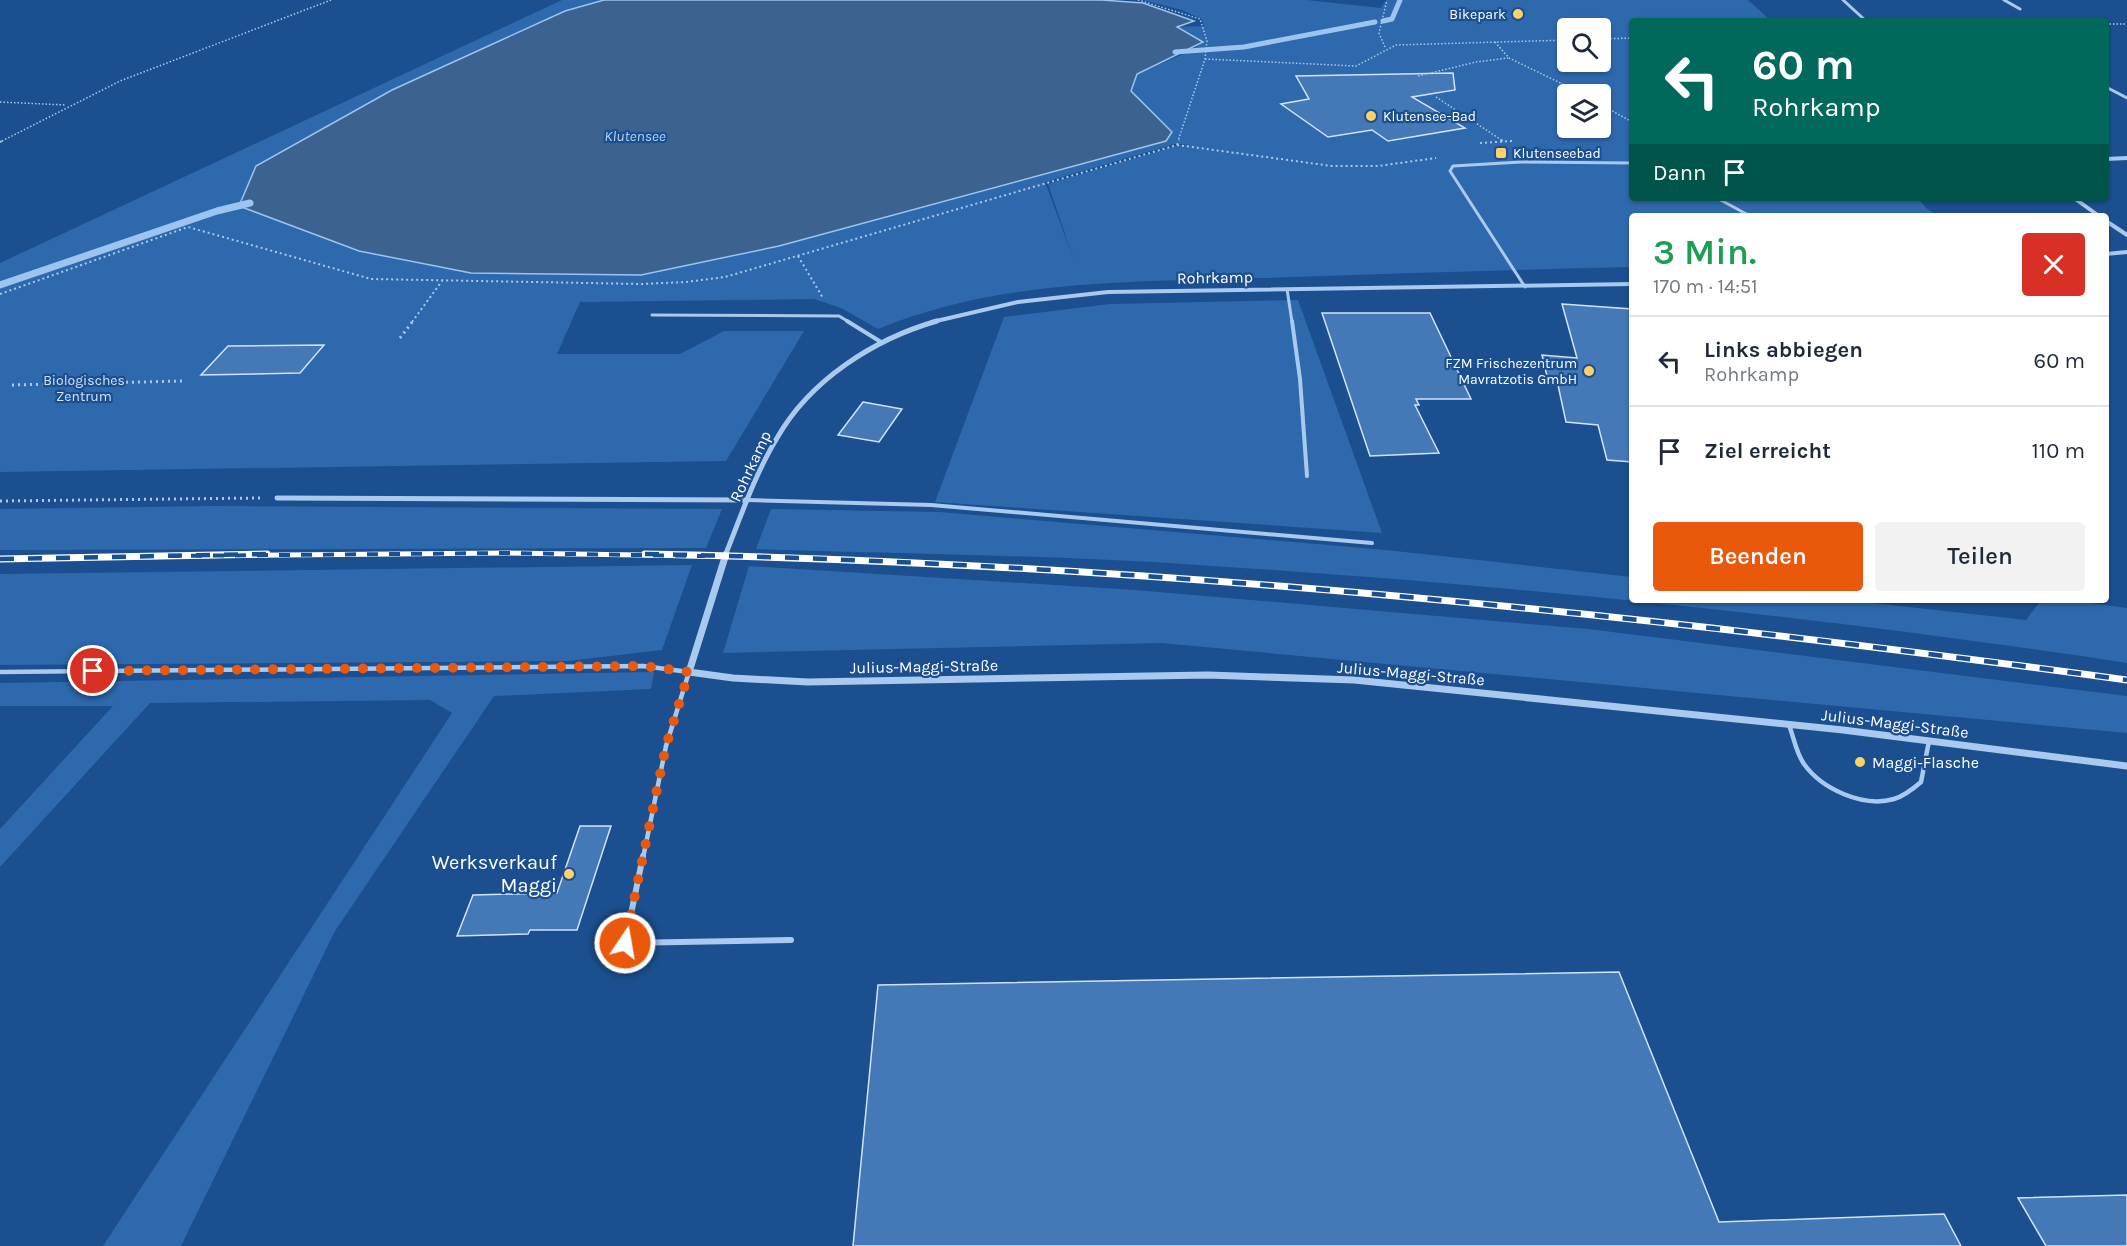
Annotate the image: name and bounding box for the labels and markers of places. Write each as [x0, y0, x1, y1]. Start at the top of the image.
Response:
place label: Bikepark [1449, 6, 1506, 23]
marker: Bikepark [1511, 7, 1525, 21]
place label: Klutensee-Bad [1383, 108, 1476, 125]
marker: Klutensee-Bad [1364, 109, 1378, 123]
place label: Klutenseebad [1513, 145, 1601, 162]
marker: Klutenseebad [1494, 146, 1508, 160]
place label: FZM Frischezentrum Mavratzotis GmbH [1445, 355, 1577, 388]
marker: FZM Frischezentrum Mavratzotis GmbH [1582, 364, 1596, 378]
pin [67, 645, 118, 696]
place label: Maggi-Flasche [1872, 753, 1979, 772]
marker: Maggi-Flasche [1853, 755, 1867, 769]
place label: Werksverkauf Maggi [432, 851, 557, 897]
marker: Werksverkauf Maggi [562, 867, 576, 881]

